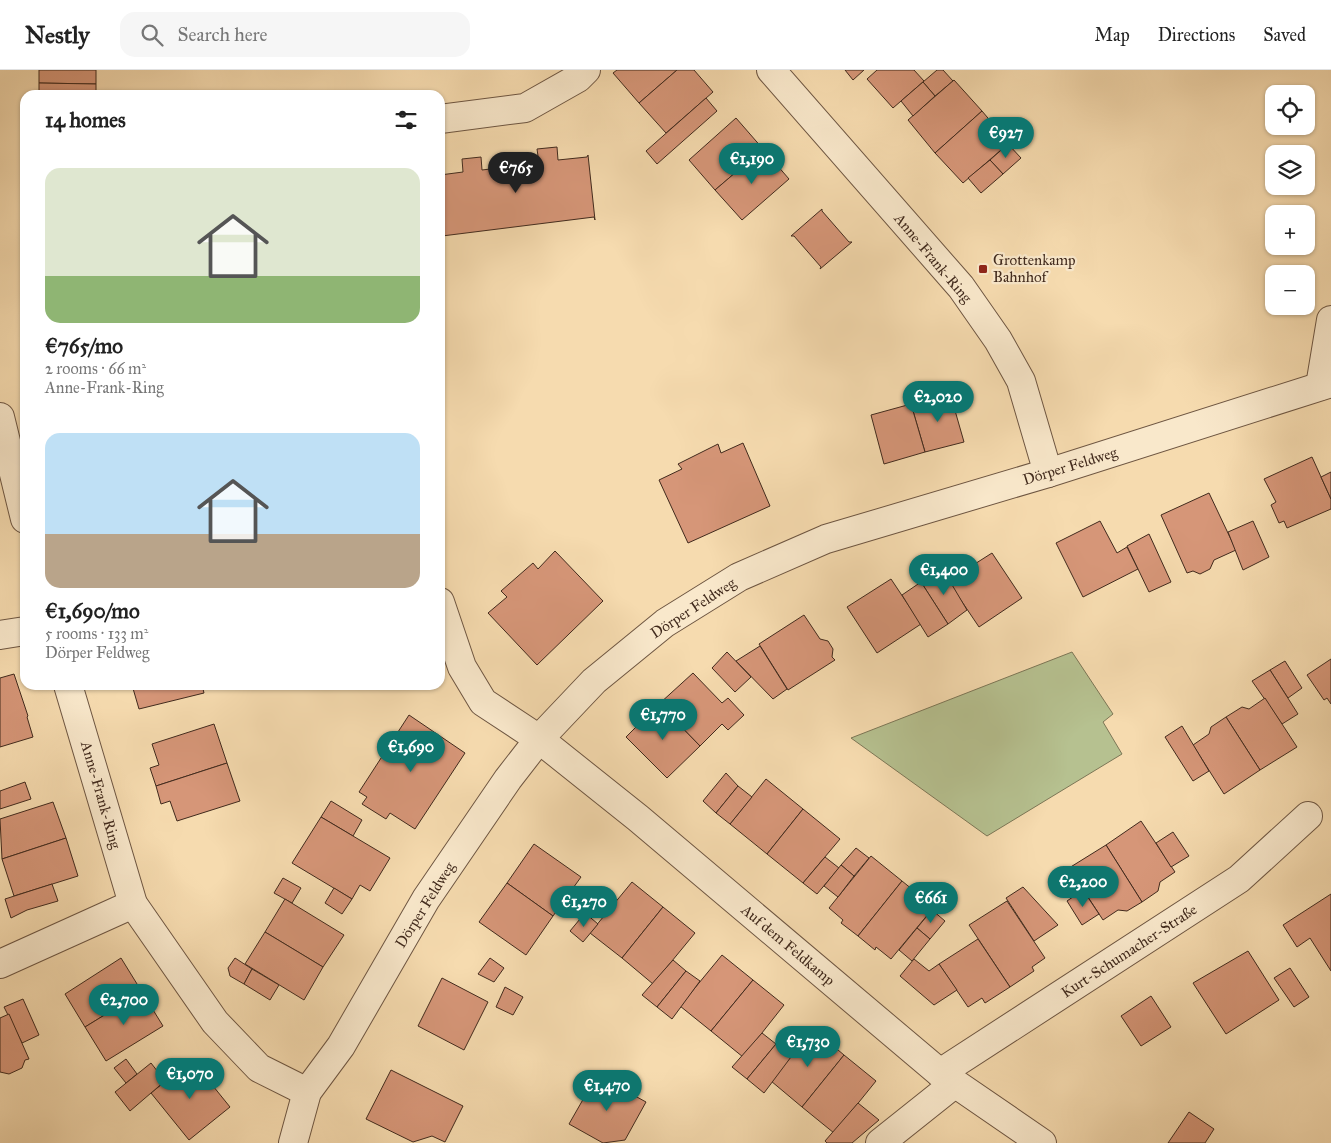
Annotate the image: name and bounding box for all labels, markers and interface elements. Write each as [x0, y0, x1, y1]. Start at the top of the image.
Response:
search box [120, 12, 470, 57]
text: Nestly [25, 20, 90, 50]
icon: search [138, 21, 166, 49]
text: Search here [178, 23, 267, 46]
text: Map [1094, 24, 1130, 46]
text: Directions [1158, 24, 1235, 46]
text: Saved [1263, 24, 1306, 46]
map controls [1265, 85, 1315, 315]
button: locate [1265, 85, 1315, 135]
icon: filters [392, 106, 420, 134]
text: 14 homes [45, 107, 126, 133]
pin: €927 [976, 116, 1036, 159]
text: €927 [989, 123, 1023, 142]
pin: €1,190 [711, 142, 793, 185]
button: layers [1265, 145, 1315, 195]
text: €1,190 [730, 149, 774, 168]
pin: €765 [486, 152, 546, 194]
text: €765 [499, 158, 533, 177]
icon: home [188, 201, 278, 291]
button: + [1265, 205, 1315, 255]
street label: Anne-Frank-Ring [890, 209, 976, 307]
place label: Grottenkamp Bahnhof [993, 251, 1076, 286]
marker: Grottenkamp Bahnhof [977, 263, 989, 275]
button: − [1265, 265, 1315, 315]
text: €765/mo [45, 333, 123, 359]
text: 2 rooms · 66 m² [45, 359, 146, 378]
text: Anne-Frank-Ring [45, 378, 164, 397]
pin: €2,020 [897, 380, 979, 423]
text: €2,020 [914, 387, 962, 406]
street label: Dörper Feldweg [1021, 443, 1120, 489]
icon: home [188, 466, 278, 556]
pin: €1,400 [903, 554, 985, 596]
text: €1,400 [920, 560, 968, 579]
street label: Dörper Feldweg [647, 573, 740, 642]
text: €1,690/mo [45, 598, 140, 624]
text: 5 rooms · 133 m² [45, 624, 148, 643]
text: Dörper Feldweg [45, 643, 149, 662]
pin: €1,770 [622, 698, 704, 741]
text: €1,770 [640, 705, 686, 724]
pin: €1,690 [370, 730, 452, 773]
text: €1,690 [388, 737, 434, 756]
street label: Anne-Frank-Ring [77, 738, 125, 852]
street label: Dörper Feldweg [391, 858, 459, 951]
pin: €2,200 [1042, 866, 1124, 908]
text: €2,200 [1059, 872, 1107, 891]
pin: €661 [901, 882, 961, 924]
pin: €1,270 [543, 886, 625, 928]
text: €661 [915, 888, 947, 907]
text: €1,270 [561, 892, 607, 911]
street label: Auf dem Feldkamp [737, 900, 838, 989]
street label: Kurt-Schumacher-Straße [1058, 900, 1200, 1002]
pin: €2,700 [83, 984, 165, 1026]
text: €2,700 [100, 990, 148, 1009]
pin: €1,730 [767, 1026, 849, 1068]
text: €1,730 [786, 1032, 830, 1051]
pin: €1,070 [149, 1058, 231, 1100]
text: €1,070 [166, 1064, 214, 1083]
pin: €1,470 [566, 1070, 648, 1112]
text: €1,470 [584, 1076, 630, 1095]

